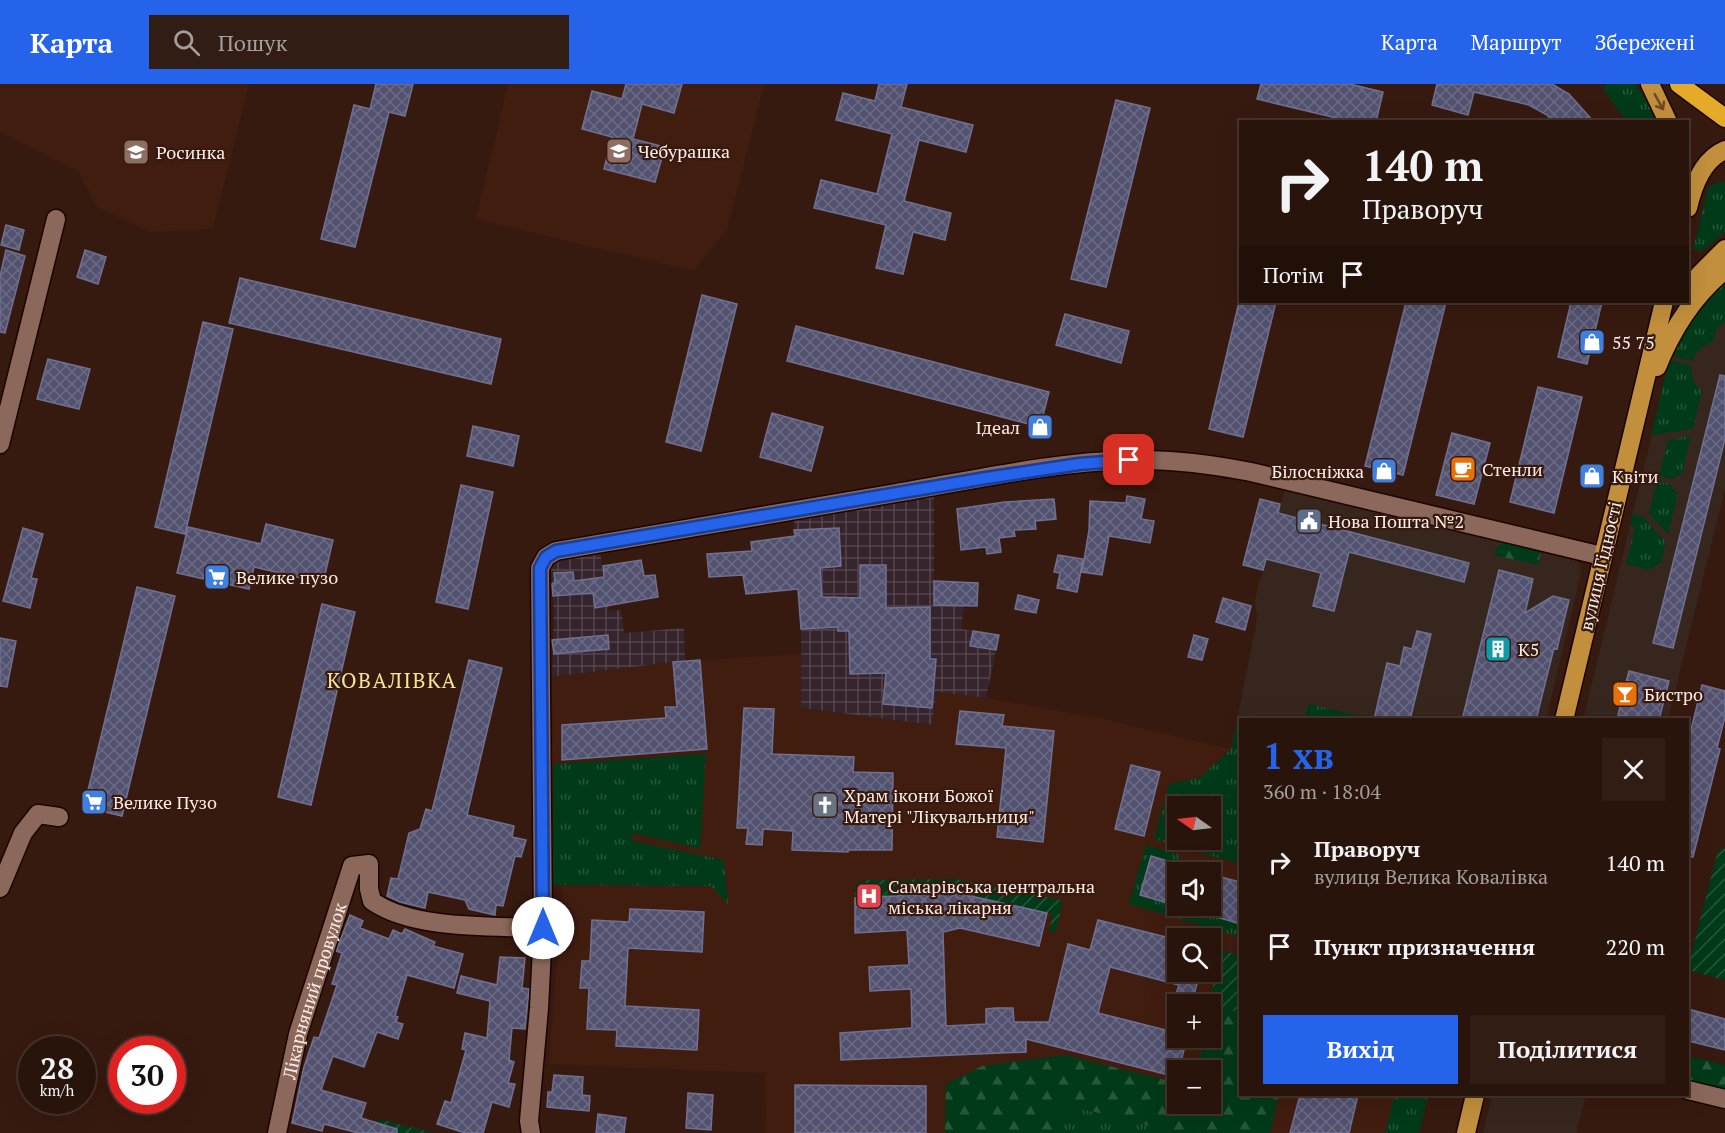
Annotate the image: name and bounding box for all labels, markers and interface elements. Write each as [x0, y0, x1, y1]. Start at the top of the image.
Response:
search box [149, 15, 569, 69]
text: Карта [30, 24, 113, 61]
icon: search [170, 26, 203, 59]
text: Пошук [218, 28, 287, 57]
text: Карта [1381, 28, 1438, 56]
text: Маршрут [1471, 28, 1562, 56]
text: Збережені [1595, 28, 1695, 56]
one-way arrow [1654, 94, 1666, 111]
school or university icon: Чебурашка [604, 136, 634, 166]
school or university icon: Росинка [121, 137, 151, 167]
text: 140 m [1362, 137, 1483, 193]
place label: Чебурашка [638, 139, 730, 163]
place label: Росинка [156, 140, 225, 164]
icon: right [1263, 144, 1341, 222]
text: Праворуч [1362, 191, 1483, 227]
icon: arrive [1336, 258, 1369, 291]
text: Потім [1263, 260, 1324, 289]
shop icon: 55 75 [1577, 327, 1607, 357]
place label: 55 75 [1612, 330, 1655, 354]
shop icon: Ідеал [1025, 412, 1055, 442]
place label: Ідеал [975, 415, 1020, 439]
pin [1103, 434, 1154, 485]
icon: arrive [1112, 443, 1145, 476]
cafe icon: Стенли [1448, 454, 1478, 484]
shop icon: Білосніжка [1369, 456, 1399, 486]
place label: Стенли [1482, 457, 1543, 481]
place label: Білосніжка [1271, 459, 1364, 483]
shop icon: Квіти [1577, 461, 1607, 491]
place label: Квіти [1612, 464, 1659, 488]
street label: вулиця Гідності [1573, 499, 1627, 633]
public building icon: Нова Пошта №2 [1294, 506, 1324, 536]
place label: Нова Пошта №2 [1328, 509, 1464, 533]
supermarket icon: Велике пузо [202, 562, 232, 592]
place label: Велике пузо [236, 565, 338, 589]
building icon: К5 [1483, 634, 1513, 664]
place label: К5 [1518, 637, 1539, 661]
district label: КОВАЛІВКА [327, 666, 457, 694]
bar icon: Бистро [1610, 679, 1640, 709]
place label: Бистро [1644, 682, 1703, 706]
text: 1 хв [1263, 732, 1334, 779]
button: close [1602, 738, 1665, 801]
text: 360 m · 18:04 [1263, 778, 1381, 805]
place label: Храм ікони Божої Матері "Лікувальниця" [844, 783, 1035, 828]
supermarket icon: Велике Пузо [79, 787, 109, 817]
place label: Велике Пузо [113, 790, 217, 814]
church icon: Храм ікони Божої Матері "Лікувальниця" [810, 790, 840, 820]
north arrow [1167, 796, 1221, 850]
map controls [1167, 796, 1221, 1114]
text: Праворуч [1314, 834, 1420, 863]
icon: right [1263, 846, 1296, 879]
text: 140 m [1605, 848, 1665, 877]
button: sound [1167, 862, 1221, 916]
text: вулиця Велика Ковалівка [1314, 863, 1548, 890]
place label: Самарівська центральна міська лікарня [888, 874, 1095, 919]
hospital icon: Самарівська центральна міська лікарня [854, 881, 884, 911]
position arrow [511, 896, 575, 960]
street label: Лікарняний провулок [277, 899, 352, 1082]
button: search [1167, 928, 1221, 982]
icon: arrive [1263, 930, 1296, 963]
text: Пункт призначення [1314, 932, 1535, 961]
text: 220 m [1605, 932, 1665, 961]
button: + [1167, 994, 1221, 1048]
button: Вихід [1263, 1015, 1458, 1084]
button: Поділитися [1470, 1015, 1665, 1084]
speed limit sign: 30 [108, 1036, 186, 1114]
text: 28 [40, 1048, 74, 1088]
button: − [1167, 1060, 1221, 1114]
text: km/h [40, 1080, 74, 1100]

